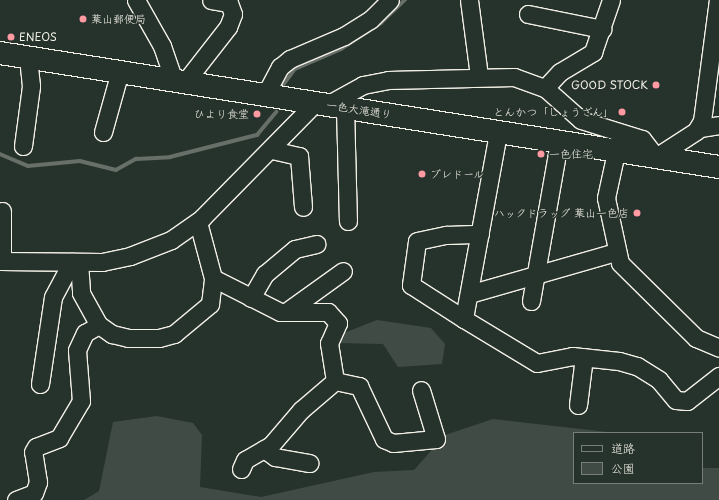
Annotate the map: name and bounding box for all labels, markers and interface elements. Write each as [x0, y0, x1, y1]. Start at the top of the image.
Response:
place label: 葉山郵便局 [91, 12, 146, 26]
marker: 葉山郵便局 [78, 14, 88, 24]
place label: ENEOS [19, 30, 57, 44]
marker: ENEOS [6, 32, 16, 42]
place label: GOOD STOCK [570, 78, 648, 92]
marker: GOOD STOCK [651, 80, 661, 90]
street label: 一色大滝通り [325, 98, 393, 122]
place label: とんかつ「しょうざん」 [493, 105, 614, 119]
place label: ひより食堂 [194, 107, 249, 121]
marker: とんかつ「しょうざん」 [617, 107, 627, 117]
marker: ひより食堂 [252, 109, 262, 119]
place label: 一色住宅 [549, 147, 593, 161]
marker: 一色住宅 [536, 149, 546, 159]
place label: ブレドール [430, 167, 485, 181]
marker: ブレドール [417, 169, 427, 179]
place label: ハックドラッグ 葉山一色店 [493, 206, 629, 220]
marker: ハックドラッグ 葉山一色店 [632, 208, 642, 218]
legend [573, 432, 703, 484]
text: 道路 [611, 439, 635, 457]
text: 公園 [611, 459, 635, 477]

